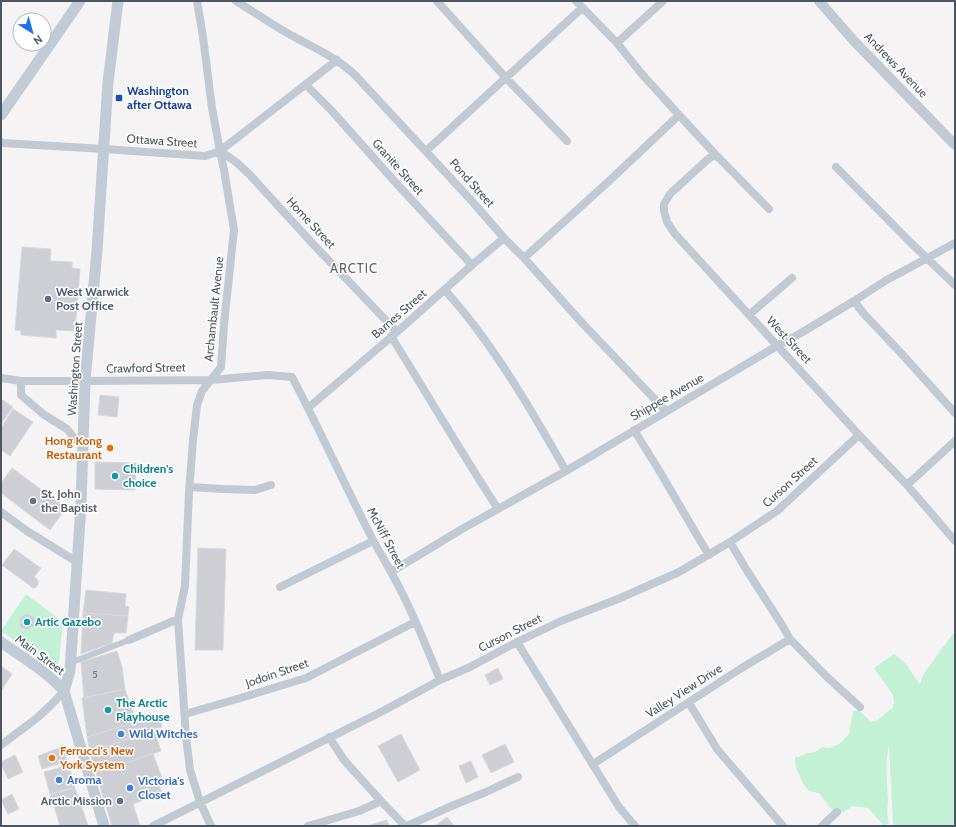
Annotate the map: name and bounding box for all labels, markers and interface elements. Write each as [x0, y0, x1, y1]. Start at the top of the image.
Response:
north arrow [12, 12, 52, 52]
street label: Andrews Avenue [861, 29, 931, 100]
text: N [31, 32, 45, 48]
place label: Washington after Ottawa [127, 83, 192, 112]
marker: Washington after Ottawa [114, 93, 124, 103]
street label: Ottawa Street [126, 131, 198, 150]
street label: Granite Street [369, 135, 428, 198]
street label: Pond Street [447, 155, 498, 210]
street label: Home Street [284, 194, 339, 252]
street label: Archambault Avenue [201, 256, 226, 362]
district label: ARCTIC [330, 260, 378, 276]
place label: West Warwick Post Office [56, 284, 129, 313]
street label: Barnes Street [368, 286, 429, 342]
marker: West Warwick Post Office [43, 294, 53, 304]
street label: West Street [764, 313, 815, 367]
street label: Washington Street [64, 321, 85, 416]
street label: Crawford Street [106, 359, 186, 376]
street label: Shippee Avenue [627, 369, 706, 424]
place label: Hong Kong Restaurant [45, 433, 102, 462]
marker: Hong Kong Restaurant [105, 443, 115, 453]
street label: Curson Street [759, 453, 820, 510]
place label: Children's choice [123, 461, 173, 490]
marker: Children's choice [110, 471, 120, 481]
place label: St. John the Baptist [41, 486, 97, 515]
marker: St. John the Baptist [28, 496, 38, 506]
street label: McNiff Street [364, 505, 409, 571]
street label: Curson Street [476, 610, 544, 655]
place label: Artic Gazebo [35, 614, 101, 629]
marker: Artic Gazebo [22, 617, 32, 627]
street label: Main Street [13, 631, 68, 678]
street label: Jodoin Street [242, 655, 310, 691]
street label: Valley View Drive [643, 660, 725, 721]
house number: 5 [92, 668, 98, 681]
place label: The Arctic Playhouse [116, 695, 170, 724]
marker: The Arctic Playhouse [103, 705, 113, 715]
place label: Wild Witches [129, 726, 198, 741]
marker: Wild Witches [116, 729, 126, 739]
place label: Ferrucci's New York System [59, 743, 134, 772]
marker: Ferrucci's New York System [47, 753, 57, 763]
place label: Aroma [67, 772, 102, 787]
place label: Victoria's Closet [138, 773, 184, 802]
marker: Aroma [54, 775, 64, 785]
marker: Victoria's Closet [125, 783, 135, 793]
place label: Arctic Mission [41, 793, 112, 808]
marker: Arctic Mission [115, 796, 125, 806]

